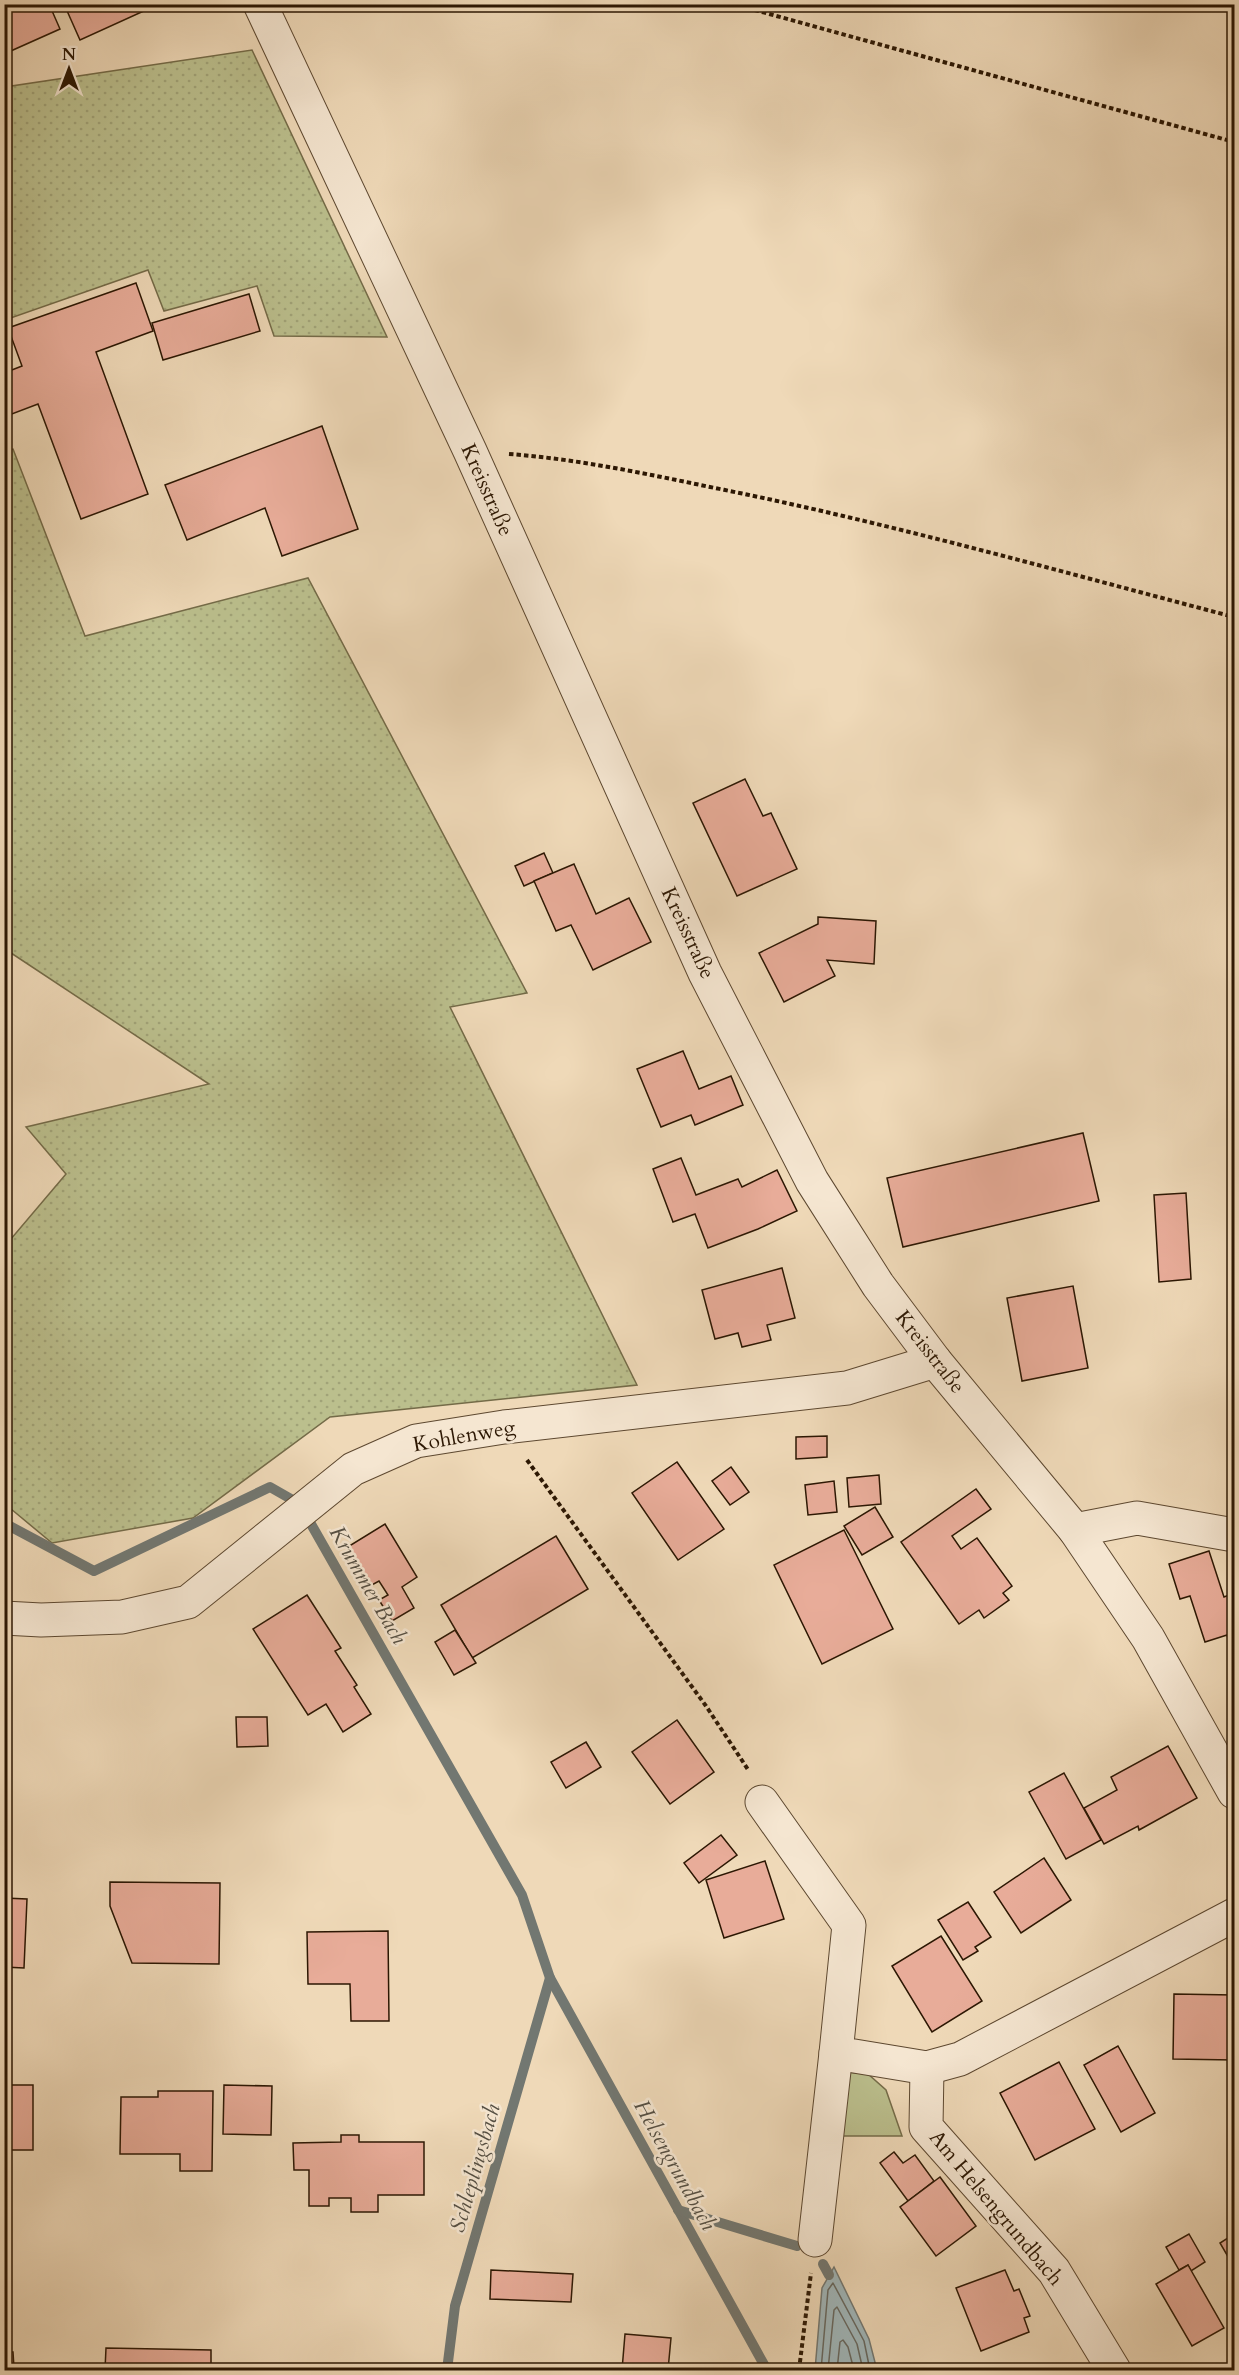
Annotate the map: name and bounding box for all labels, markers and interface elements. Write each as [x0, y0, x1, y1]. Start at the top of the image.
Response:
north arrow [39, 39, 99, 99]
text: N [62, 44, 76, 66]
street label: Kreisstraße [454, 439, 520, 541]
street label: Kreisstraße [654, 882, 722, 984]
street label: Kreisstraße [888, 1304, 972, 1400]
street label: Kohlenweg [411, 1413, 518, 1459]
water label: Krummer Bach [322, 1520, 414, 1650]
water label: Helsengrundbach [627, 2094, 724, 2236]
water label: Schleplingsbach [442, 2100, 508, 2236]
street label: Am Helsengrundbach [922, 2124, 1070, 2292]

